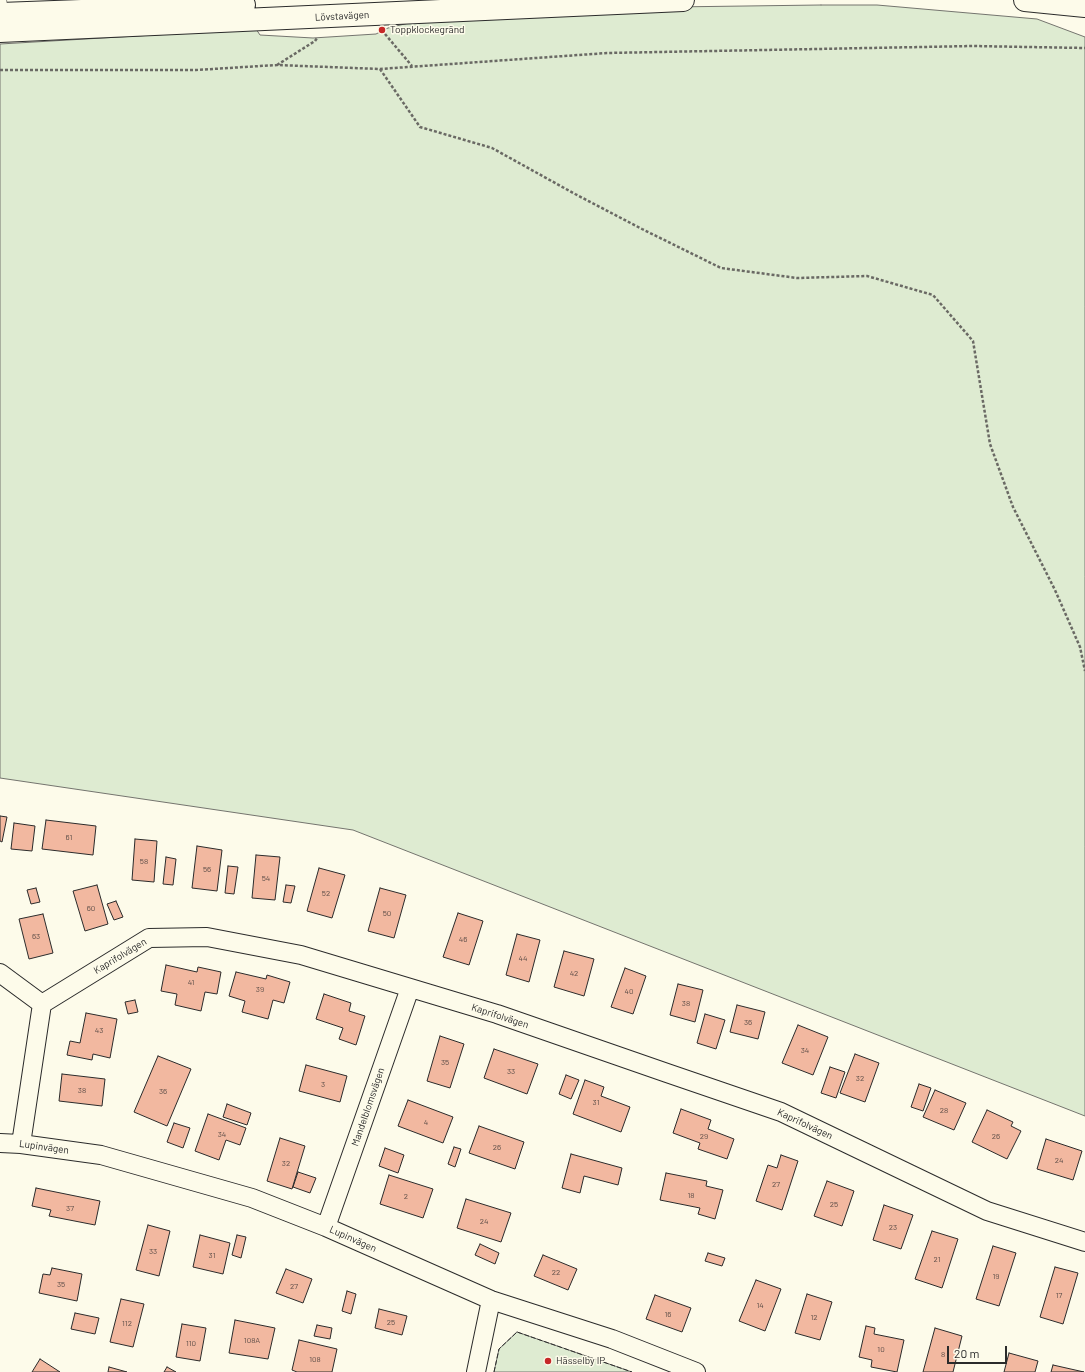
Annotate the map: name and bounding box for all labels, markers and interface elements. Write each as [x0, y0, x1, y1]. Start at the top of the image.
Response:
street label: Lövstavägen [314, 9, 370, 23]
place label: Toppklockegränd [390, 24, 464, 36]
marker: Toppklockegränd [377, 25, 387, 35]
house number: 61 [66, 832, 72, 842]
house number: 58 [140, 856, 148, 866]
house number: 56 [203, 864, 211, 874]
house number: 54 [262, 873, 270, 883]
house number: 52 [322, 888, 330, 898]
house number: 60 [87, 903, 95, 913]
house number: 50 [383, 908, 391, 918]
house number: 63 [32, 931, 40, 941]
house number: 46 [459, 934, 467, 944]
street label: Kaprifolvägen [91, 936, 149, 976]
house number: 44 [519, 953, 527, 963]
house number: 42 [570, 968, 578, 978]
house number: 41 [188, 977, 194, 987]
house number: 39 [256, 984, 264, 994]
house number: 40 [625, 986, 633, 996]
house number: 38 [682, 998, 690, 1008]
street label: Kaprifolvägen [470, 1001, 530, 1031]
house number: 36 [744, 1017, 752, 1027]
house number: 43 [95, 1025, 103, 1035]
house number: 34 [801, 1045, 809, 1055]
house number: 35 [441, 1057, 449, 1067]
street label: Mandelblomsvägen [349, 1066, 387, 1148]
house number: 33 [507, 1066, 515, 1076]
house number: 32 [856, 1073, 864, 1083]
house number: 3 [321, 1079, 325, 1089]
house number: 38 [78, 1085, 86, 1095]
house number: 36 [159, 1086, 167, 1096]
house number: 31 [593, 1097, 599, 1107]
house number: 28 [940, 1105, 948, 1115]
street label: Kaprifolvägen [775, 1106, 835, 1142]
house number: 4 [424, 1117, 428, 1127]
house number: 34 [218, 1129, 226, 1139]
house number: 29 [700, 1131, 708, 1141]
house number: 26 [992, 1131, 1000, 1141]
street label: Lupinvägen [18, 1138, 70, 1156]
house number: 26 [493, 1142, 501, 1152]
house number: 24 [1055, 1155, 1063, 1165]
house number: 32 [282, 1158, 290, 1168]
house number: 27 [772, 1179, 780, 1189]
house number: 18 [688, 1190, 694, 1200]
house number: 2 [404, 1191, 408, 1201]
house number: 25 [830, 1199, 838, 1209]
house number: 37 [66, 1203, 74, 1213]
house number: 24 [480, 1216, 488, 1226]
house number: 23 [889, 1222, 897, 1232]
street label: Lupinvägen [328, 1223, 378, 1255]
house number: 33 [149, 1246, 157, 1256]
house number: 31 [209, 1250, 215, 1260]
house number: 21 [934, 1254, 940, 1264]
house number: 22 [552, 1267, 560, 1277]
house number: 19 [993, 1271, 999, 1281]
house number: 35 [57, 1279, 65, 1289]
house number: 27 [290, 1281, 298, 1291]
house number: 17 [1056, 1290, 1062, 1300]
house number: 14 [756, 1300, 764, 1310]
house number: 16 [665, 1309, 671, 1319]
house number: 12 [810, 1312, 818, 1322]
house number: 25 [387, 1317, 395, 1327]
house number: 112 [122, 1318, 132, 1328]
house number: 108A [244, 1335, 260, 1345]
house number: 110 [186, 1338, 196, 1348]
scale bar [949, 1338, 1009, 1364]
house number: 10 [877, 1344, 885, 1354]
text: 20 m [954, 1346, 980, 1360]
house number: 8 [941, 1349, 945, 1359]
house number: 108 [309, 1354, 321, 1364]
place label: Hässelby IP [556, 1355, 605, 1367]
marker: Hässelby IP [543, 1356, 553, 1366]

